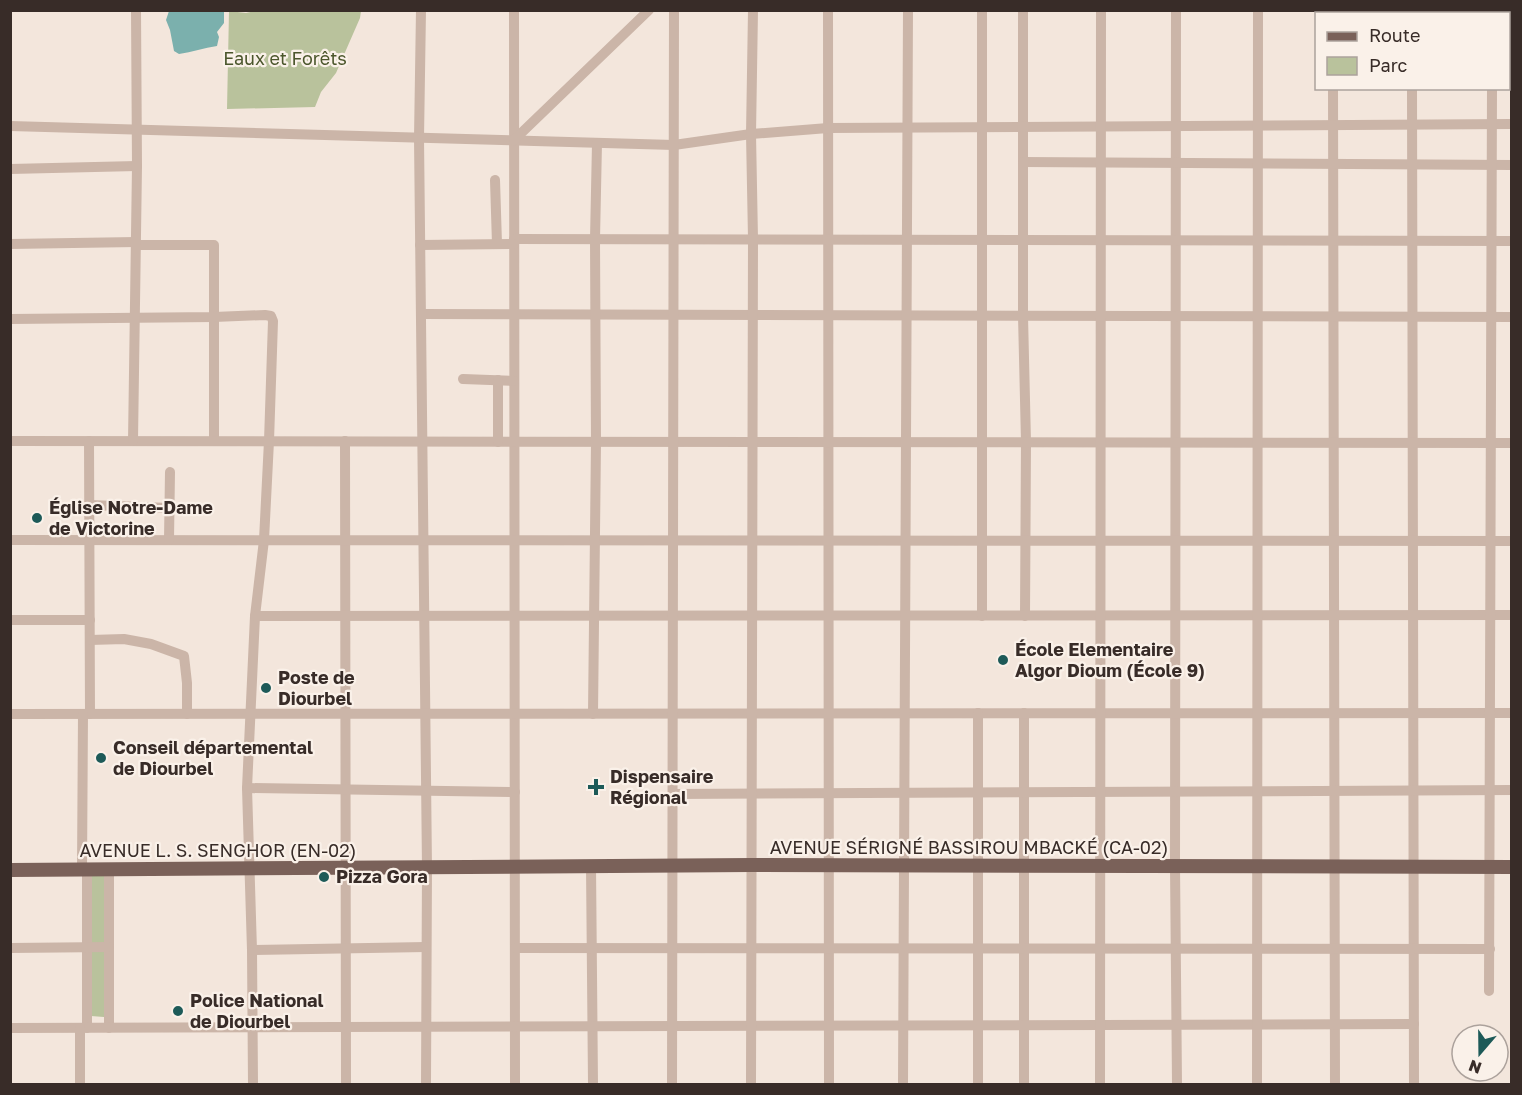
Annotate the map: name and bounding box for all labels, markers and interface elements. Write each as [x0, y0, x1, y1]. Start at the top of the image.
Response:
legend [1315, 12, 1510, 90]
text: Route [1369, 24, 1420, 46]
park label: Eaux et Forêts [223, 47, 347, 69]
text: Parc [1369, 54, 1408, 76]
place label: Église Notre-Dame de Victorine [49, 496, 213, 539]
marker: Église Notre-Dame de Victorine [30, 511, 44, 525]
place label: École Elementaire Algor Dioum (École 9) [1015, 638, 1205, 681]
marker: École Elementaire Algor Dioum (École 9) [996, 653, 1010, 667]
place label: Poste de Diourbel [278, 666, 355, 709]
marker: Poste de Diourbel [259, 681, 273, 695]
place label: Conseil départemental de Diourbel [113, 736, 313, 779]
marker: Conseil départemental de Diourbel [94, 751, 108, 765]
place label: Dispensaire Régional [610, 765, 714, 808]
marker: Dispensaire Régional [587, 778, 605, 796]
street label: AVENUE SÉRIGNÉ BASSIROU MBACKÉ (CA-02) [770, 836, 1168, 858]
street label: AVENUE L. S. SENGHOR (EN-02) [80, 839, 356, 861]
place label: Pizza Gora [336, 865, 428, 887]
marker: Pizza Gora [317, 870, 331, 884]
place label: Police National de Diourbel [190, 989, 324, 1032]
marker: Police National de Diourbel [171, 1004, 185, 1018]
north arrow [1450, 1023, 1510, 1083]
text: N [1466, 1056, 1484, 1079]

